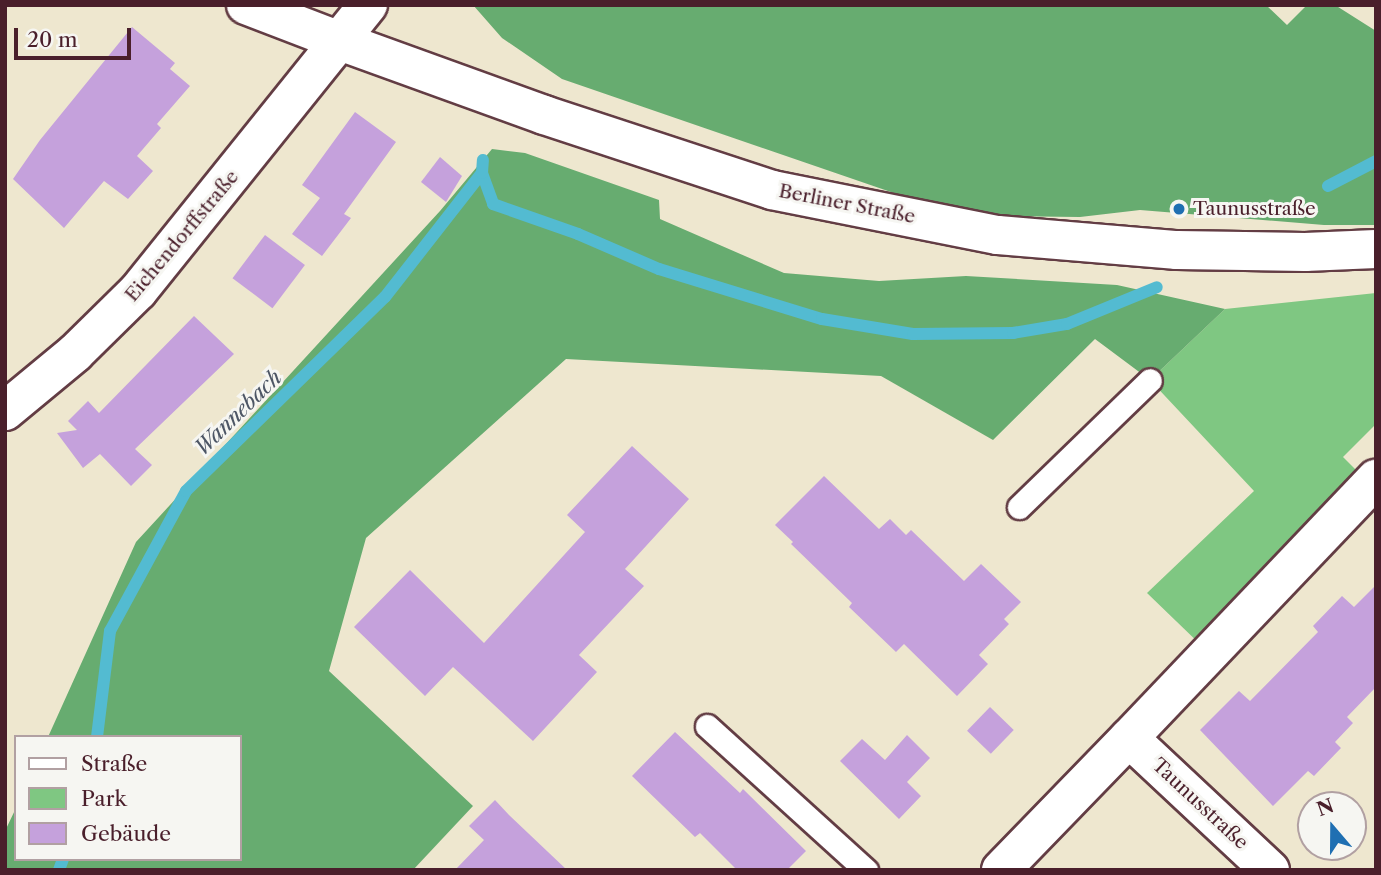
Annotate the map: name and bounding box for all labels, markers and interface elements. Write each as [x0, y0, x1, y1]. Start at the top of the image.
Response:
scale bar [18, 14, 135, 58]
text: 20 m [27, 27, 78, 52]
street label: Eichendorffstraße [120, 166, 244, 306]
street label: Berliner Straße [777, 180, 917, 228]
place label: Taunusstraße [1193, 198, 1316, 220]
marker: Taunusstraße [1171, 201, 1187, 217]
water label: Wannebach [189, 365, 287, 461]
legend [14, 735, 242, 861]
text: Straße [81, 751, 147, 776]
street label: Taunusstraße [1147, 754, 1253, 854]
text: Park [81, 786, 127, 811]
north arrow [1297, 791, 1367, 861]
text: N [1314, 794, 1337, 821]
text: Gebäude [81, 821, 171, 846]

